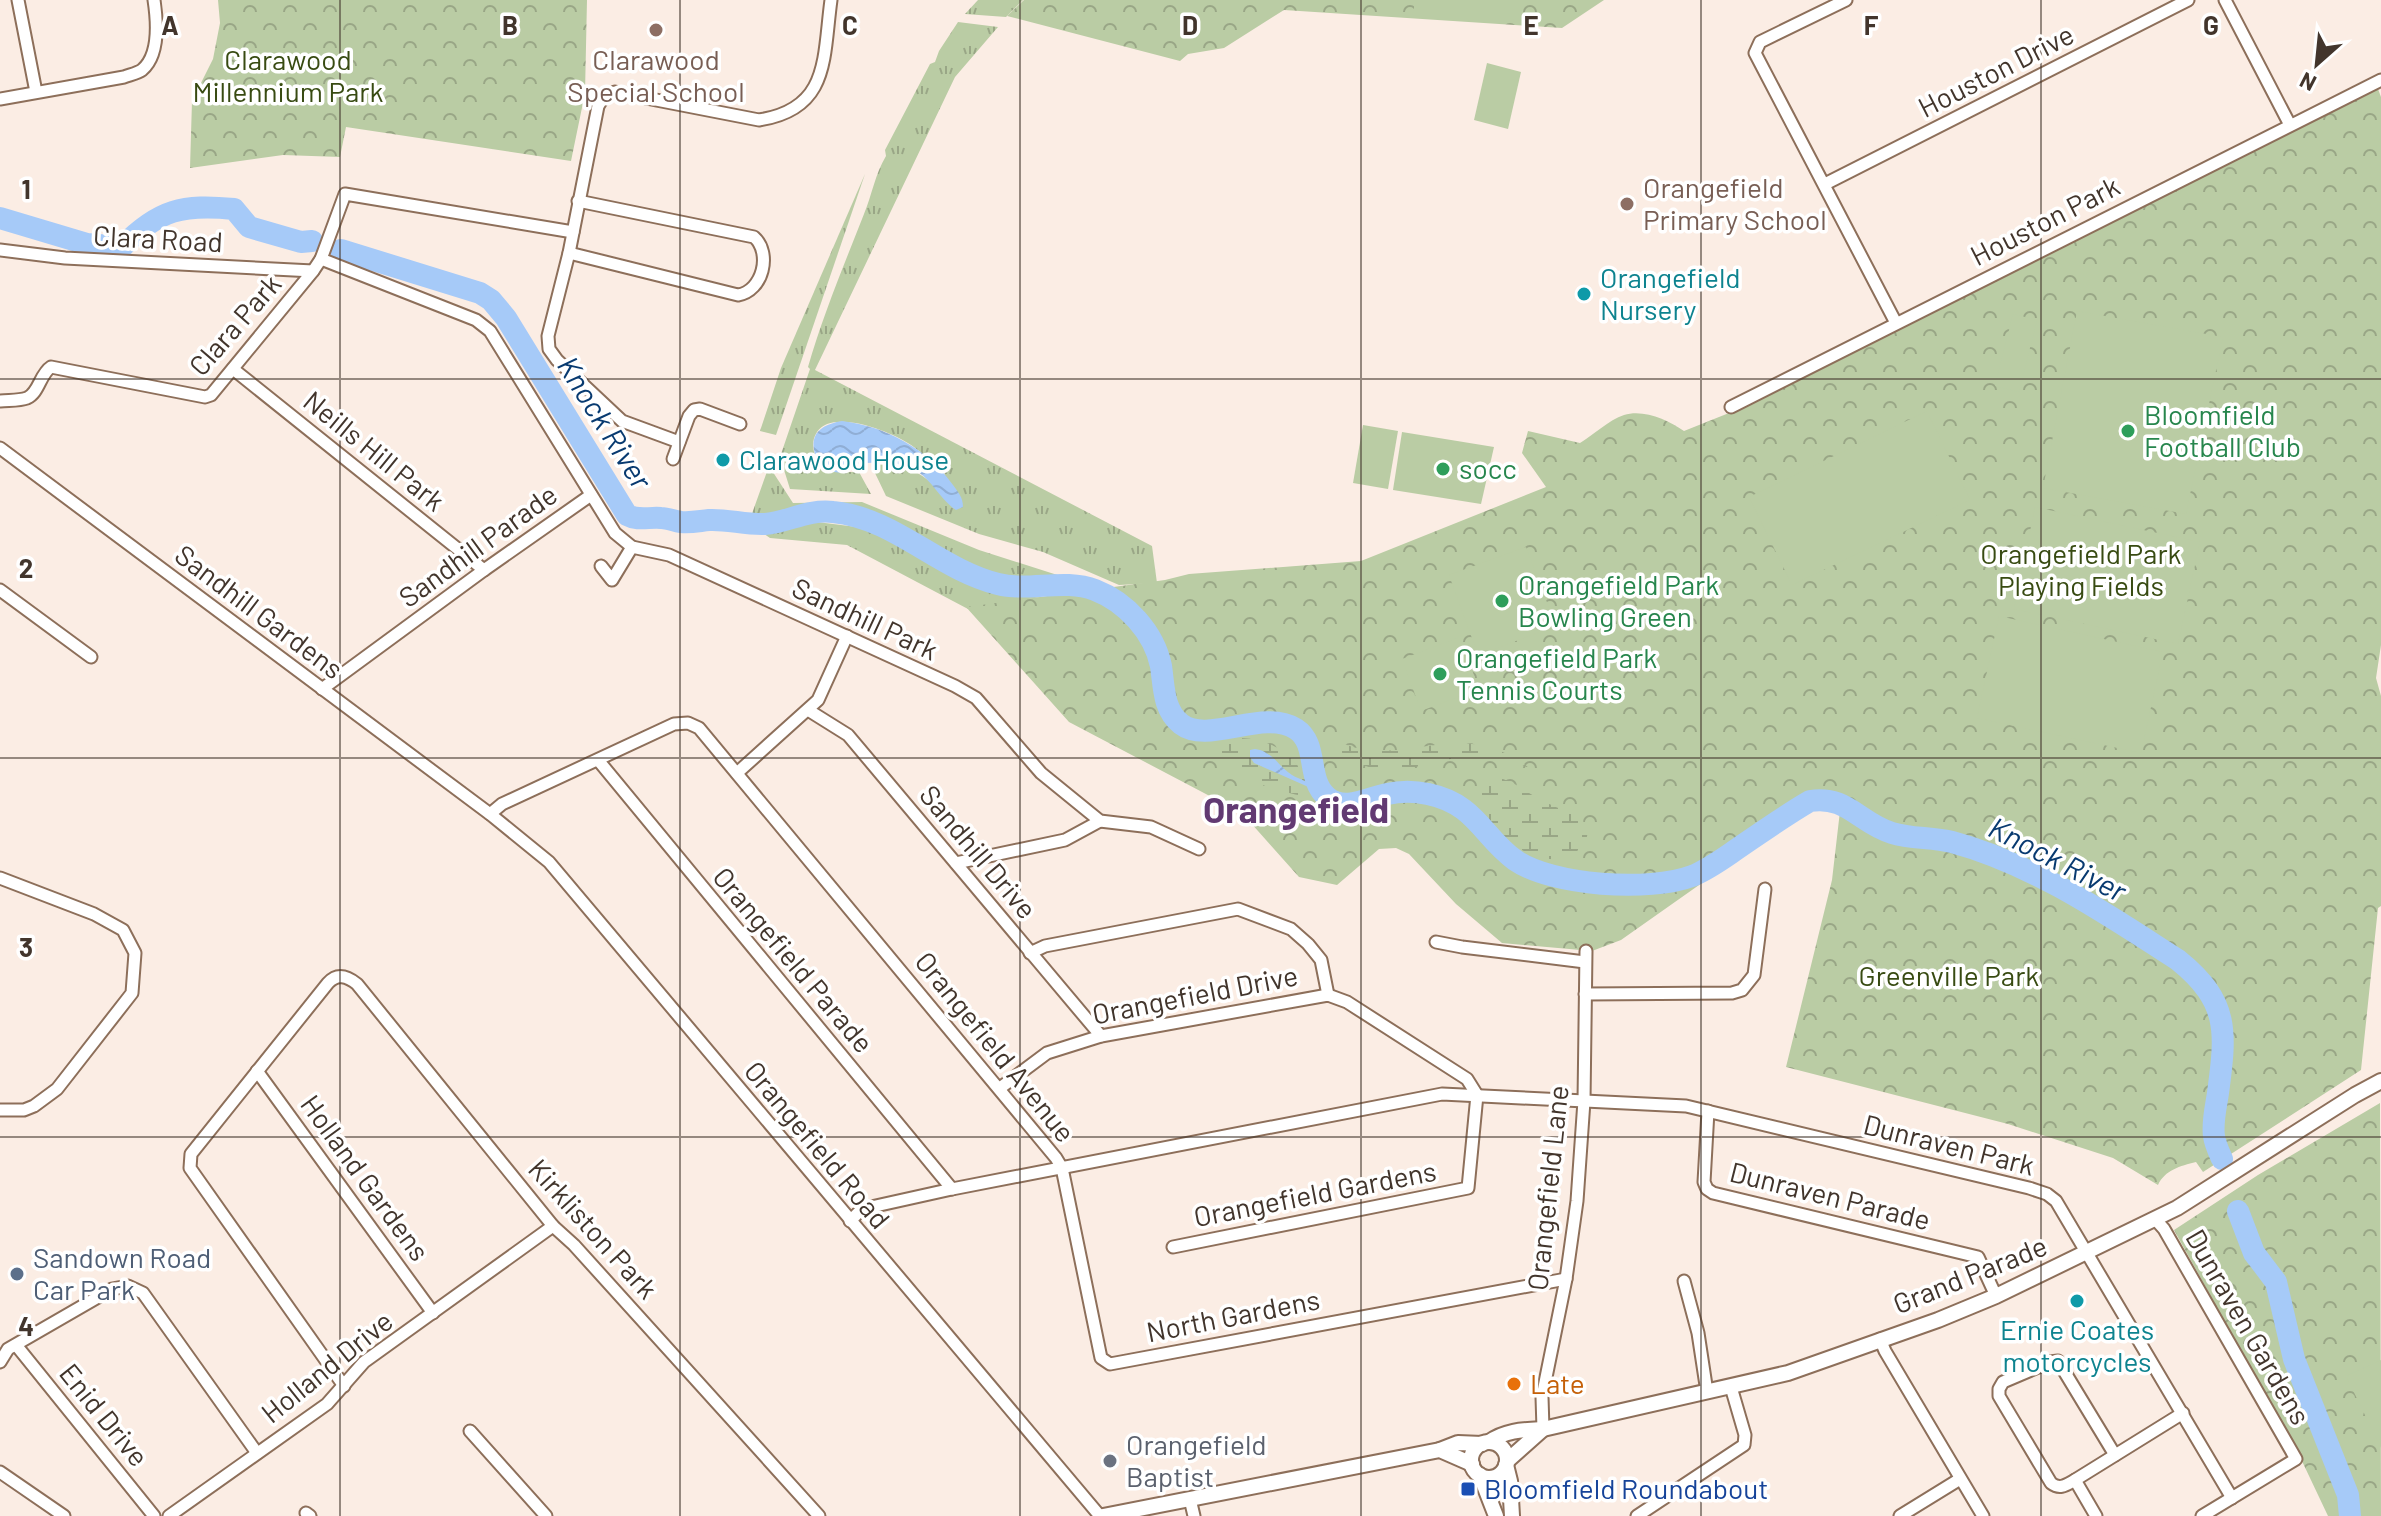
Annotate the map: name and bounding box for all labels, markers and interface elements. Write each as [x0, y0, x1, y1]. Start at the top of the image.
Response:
text: A [161, 9, 179, 40]
text: B [502, 9, 518, 40]
text: C [842, 9, 858, 40]
text: D [1182, 9, 1198, 40]
text: E [1523, 9, 1539, 40]
text: F [1864, 9, 1879, 40]
text: G [2203, 9, 2219, 40]
street label: Houston Drive [1912, 16, 2079, 124]
marker: Clarawood Special School [647, 21, 665, 39]
north arrow [2277, 24, 2357, 104]
park label: Clarawood Millennium Park [192, 42, 384, 108]
place label: Clarawood Special School [567, 42, 745, 108]
text: N [2295, 68, 2320, 98]
street label: Houston Park [1964, 168, 2125, 272]
place label: Orangefield Primary School [1643, 170, 1827, 236]
text: 1 [21, 173, 31, 204]
marker: Orangefield Primary School [1618, 195, 1636, 213]
street label: Clara Road [92, 218, 224, 258]
place label: Orangefield Nursery [1600, 260, 1741, 326]
street label: Clara Park [181, 267, 287, 382]
marker: Orangefield Nursery [1575, 285, 1593, 303]
water label: Knock River [551, 349, 661, 496]
street label: Neills Hill Park [297, 383, 452, 518]
place label: Bloomfield Football Club [2144, 397, 2301, 463]
marker: Bloomfield Football Club [2119, 422, 2137, 440]
place label: Clarawood House [739, 442, 949, 476]
marker: Clarawood House [714, 451, 732, 469]
place label: socc [1459, 451, 1517, 485]
marker: socc [1434, 460, 1452, 478]
street label: Sandhill Parade [392, 476, 563, 614]
park label: Orangefield Park Playing Fields [1980, 536, 2182, 602]
street label: Sandhill Gardens [169, 537, 350, 685]
text: 2 [19, 552, 33, 583]
place label: Orangefield Park Bowling Green [1518, 567, 1719, 633]
street label: Sandhill Park [787, 570, 944, 667]
marker: Orangefield Park Bowling Green [1493, 592, 1511, 610]
place label: Orangefield Park Tennis Courts [1456, 640, 1657, 706]
marker: Orangefield Park Tennis Courts [1431, 665, 1449, 683]
street label: Sandhill Drive [913, 778, 1044, 925]
district label: Orangefield [1203, 787, 1389, 830]
water label: Knock River [1983, 808, 2134, 909]
street label: Orangefield Parade [706, 860, 881, 1059]
text: 3 [19, 931, 33, 962]
street label: Orangefield Avenue [909, 944, 1083, 1148]
street label: Orangefield Drive [1089, 957, 1300, 1031]
park label: Greenville Park [1859, 958, 2039, 992]
street label: Orangefield Road [738, 1054, 898, 1235]
street label: Orangefield Lane [1519, 1084, 1575, 1292]
street label: Holland Gardens [294, 1088, 437, 1267]
street label: Dunraven Park [1860, 1106, 2038, 1182]
street label: Kirkliston Park [522, 1151, 665, 1305]
street label: Orangefield Gardens [1191, 1153, 1439, 1233]
street label: Dunraven Parade [1727, 1154, 1934, 1236]
street label: Dunraven Gardens [2179, 1223, 2319, 1430]
street label: Grand Parade [1888, 1228, 2051, 1320]
place label: Sandown Road Car Park [33, 1240, 211, 1306]
marker: Sandown Road Car Park [8, 1265, 26, 1283]
street label: North Gardens [1143, 1282, 1322, 1348]
marker: Ernie Coates motorcycles [2068, 1292, 2086, 1310]
street label: Holland Drive [254, 1303, 399, 1429]
text: 4 [18, 1310, 34, 1341]
place label: Ernie Coates motorcycles [2000, 1312, 2154, 1378]
street label: Enid Drive [53, 1356, 157, 1473]
place label: Late [1530, 1366, 1585, 1400]
marker: Late [1505, 1375, 1523, 1393]
place label: Orangefield Baptist [1126, 1427, 1267, 1493]
marker: Orangefield Baptist [1101, 1452, 1119, 1470]
place label: Bloomfield Roundabout [1484, 1471, 1768, 1505]
marker: Bloomfield Roundabout [1459, 1480, 1477, 1498]

